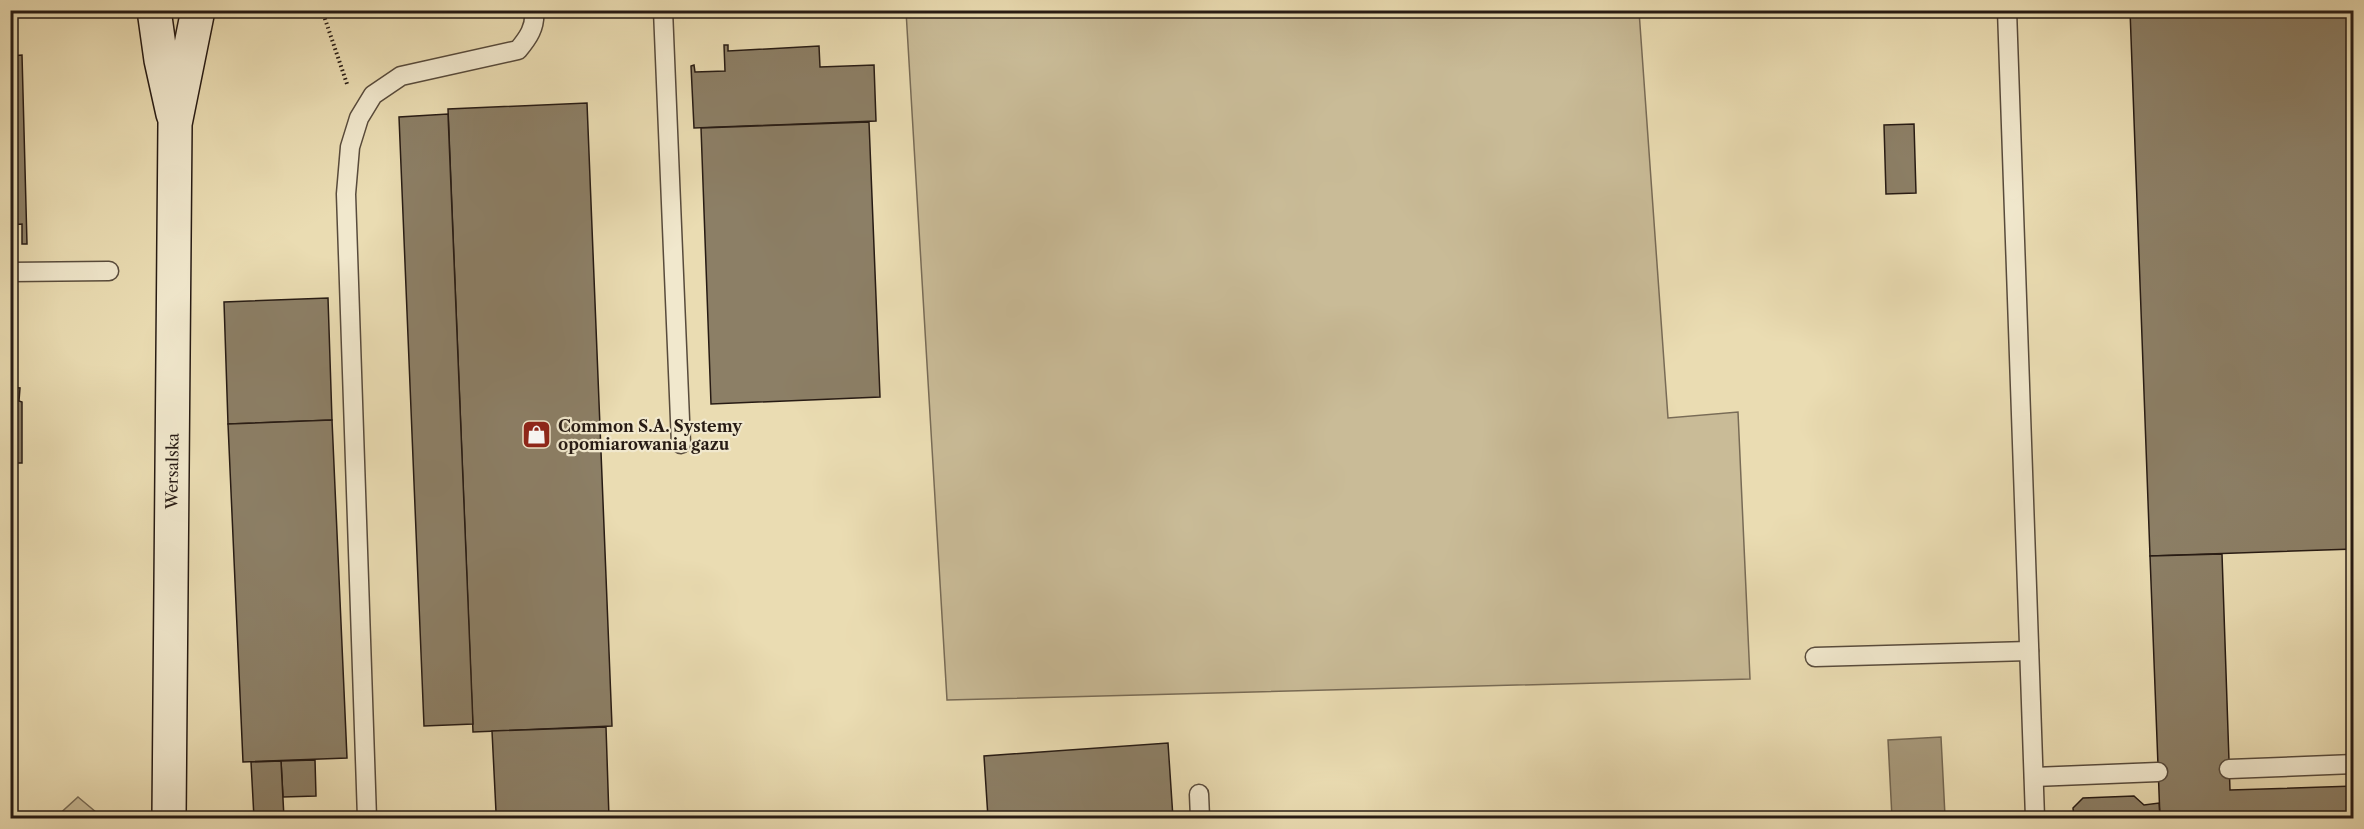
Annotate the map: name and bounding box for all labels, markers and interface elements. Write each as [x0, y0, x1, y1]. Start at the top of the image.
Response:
place label: Common S.A. Systemy opomiarowania gazu [558, 416, 743, 454]
shop icon: Common S.A. Systemy opomiarowania gazu [521, 419, 553, 451]
street label: Wersalska [161, 432, 183, 510]

